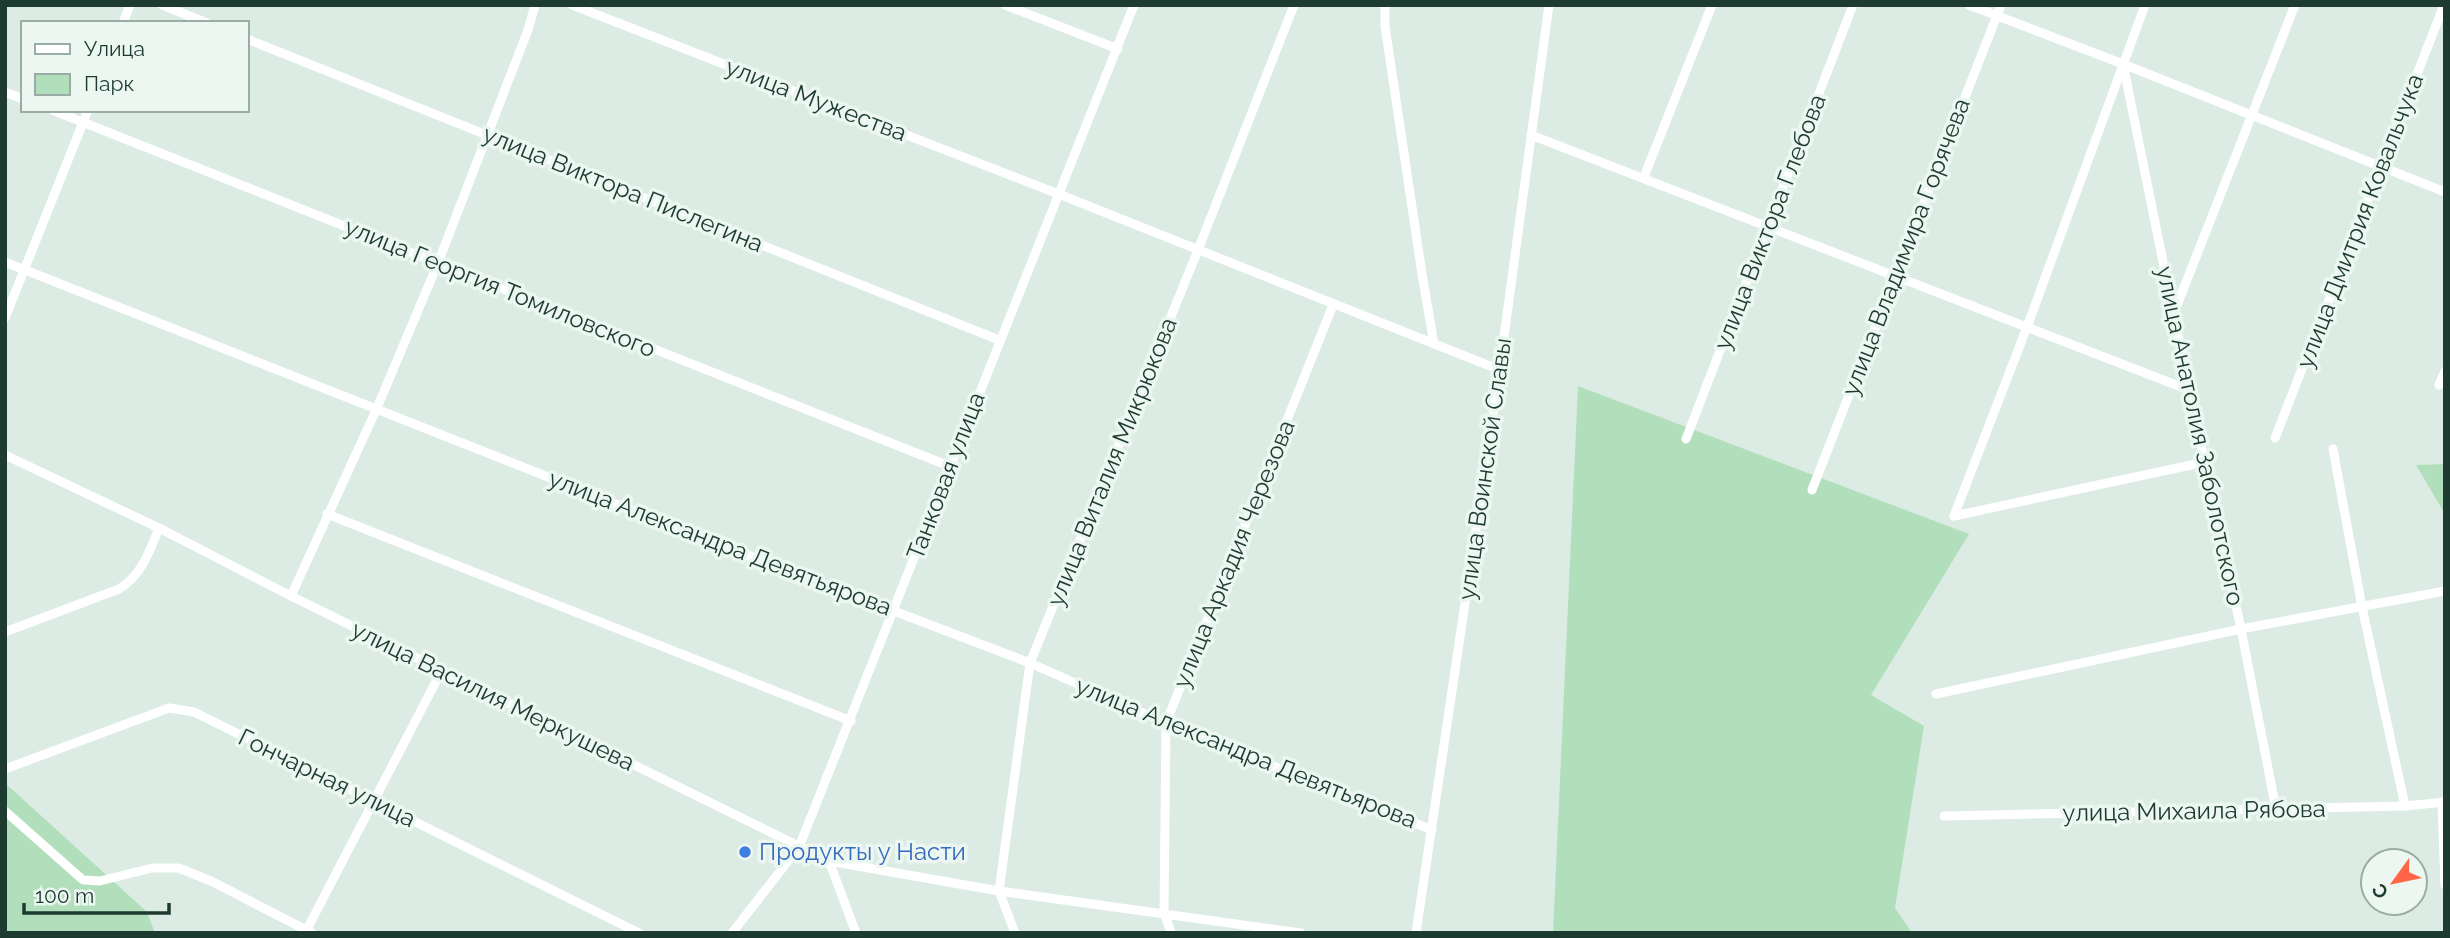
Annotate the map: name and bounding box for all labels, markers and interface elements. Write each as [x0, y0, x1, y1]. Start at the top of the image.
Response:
legend [21, 21, 248, 112]
text: Улица [84, 36, 145, 61]
street label: улица Мужества [722, 52, 911, 147]
street label: улица Дмитрия Ковальчука [2290, 69, 2429, 372]
text: Парк [84, 71, 134, 96]
street label: улица Виктора Глебова [1707, 90, 1832, 354]
street label: улица Владимира Горячева [1835, 94, 1976, 400]
street label: улица Виктора Пислегина [479, 119, 768, 258]
street label: улица Георгия Томиловского [340, 212, 660, 363]
street label: улица Анатолия Заболотского [2150, 264, 2251, 608]
street label: улица Виталия Микрюкова [1040, 313, 1183, 610]
street label: улица Воинской Славы [1452, 336, 1517, 602]
street label: Танковая улица [900, 388, 991, 564]
street label: улица Аркадия Черезова [1166, 416, 1301, 692]
street label: улица Александра Девятьярова [545, 464, 896, 622]
street label: улица Василия Меркушева [347, 614, 640, 777]
street label: улица Александра Девятьярова [1071, 671, 1421, 834]
street label: Гончарная улица [234, 722, 421, 833]
street label: улица Михаила Рябова [2062, 794, 2326, 827]
place label: Продукты у Насти [759, 837, 966, 866]
marker: Продукты у Насти [737, 844, 753, 860]
north arrow [2359, 847, 2429, 917]
scale bar [24, 872, 170, 916]
text: С [2367, 880, 2393, 903]
text: 100 m [35, 883, 94, 908]

